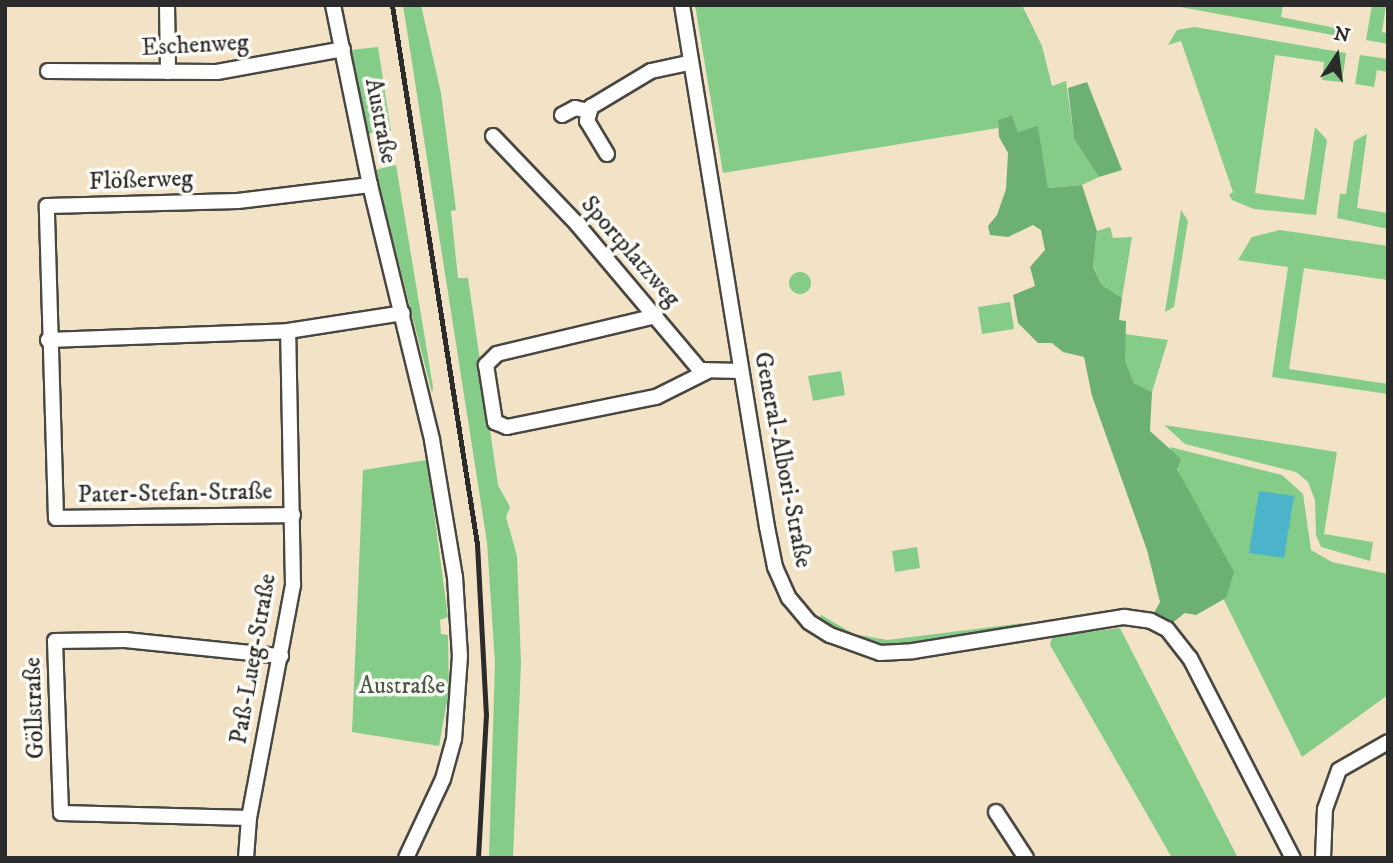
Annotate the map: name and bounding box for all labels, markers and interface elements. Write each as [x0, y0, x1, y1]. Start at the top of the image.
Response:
north arrow [1302, 21, 1372, 91]
text: N [1332, 22, 1352, 48]
street label: Eschenweg [141, 29, 249, 63]
street label: Austraße [358, 76, 402, 166]
street label: Flößerweg [89, 165, 193, 197]
street label: Sportplatzweg [574, 191, 686, 313]
street label: General-Albori-Straße [747, 350, 817, 570]
street label: Pater-Stefan-Straße [77, 478, 273, 510]
street label: Paß-Lueg-Straße [225, 572, 283, 746]
street label: Göllstraße [19, 657, 51, 759]
park label: Austraße [359, 673, 445, 701]

